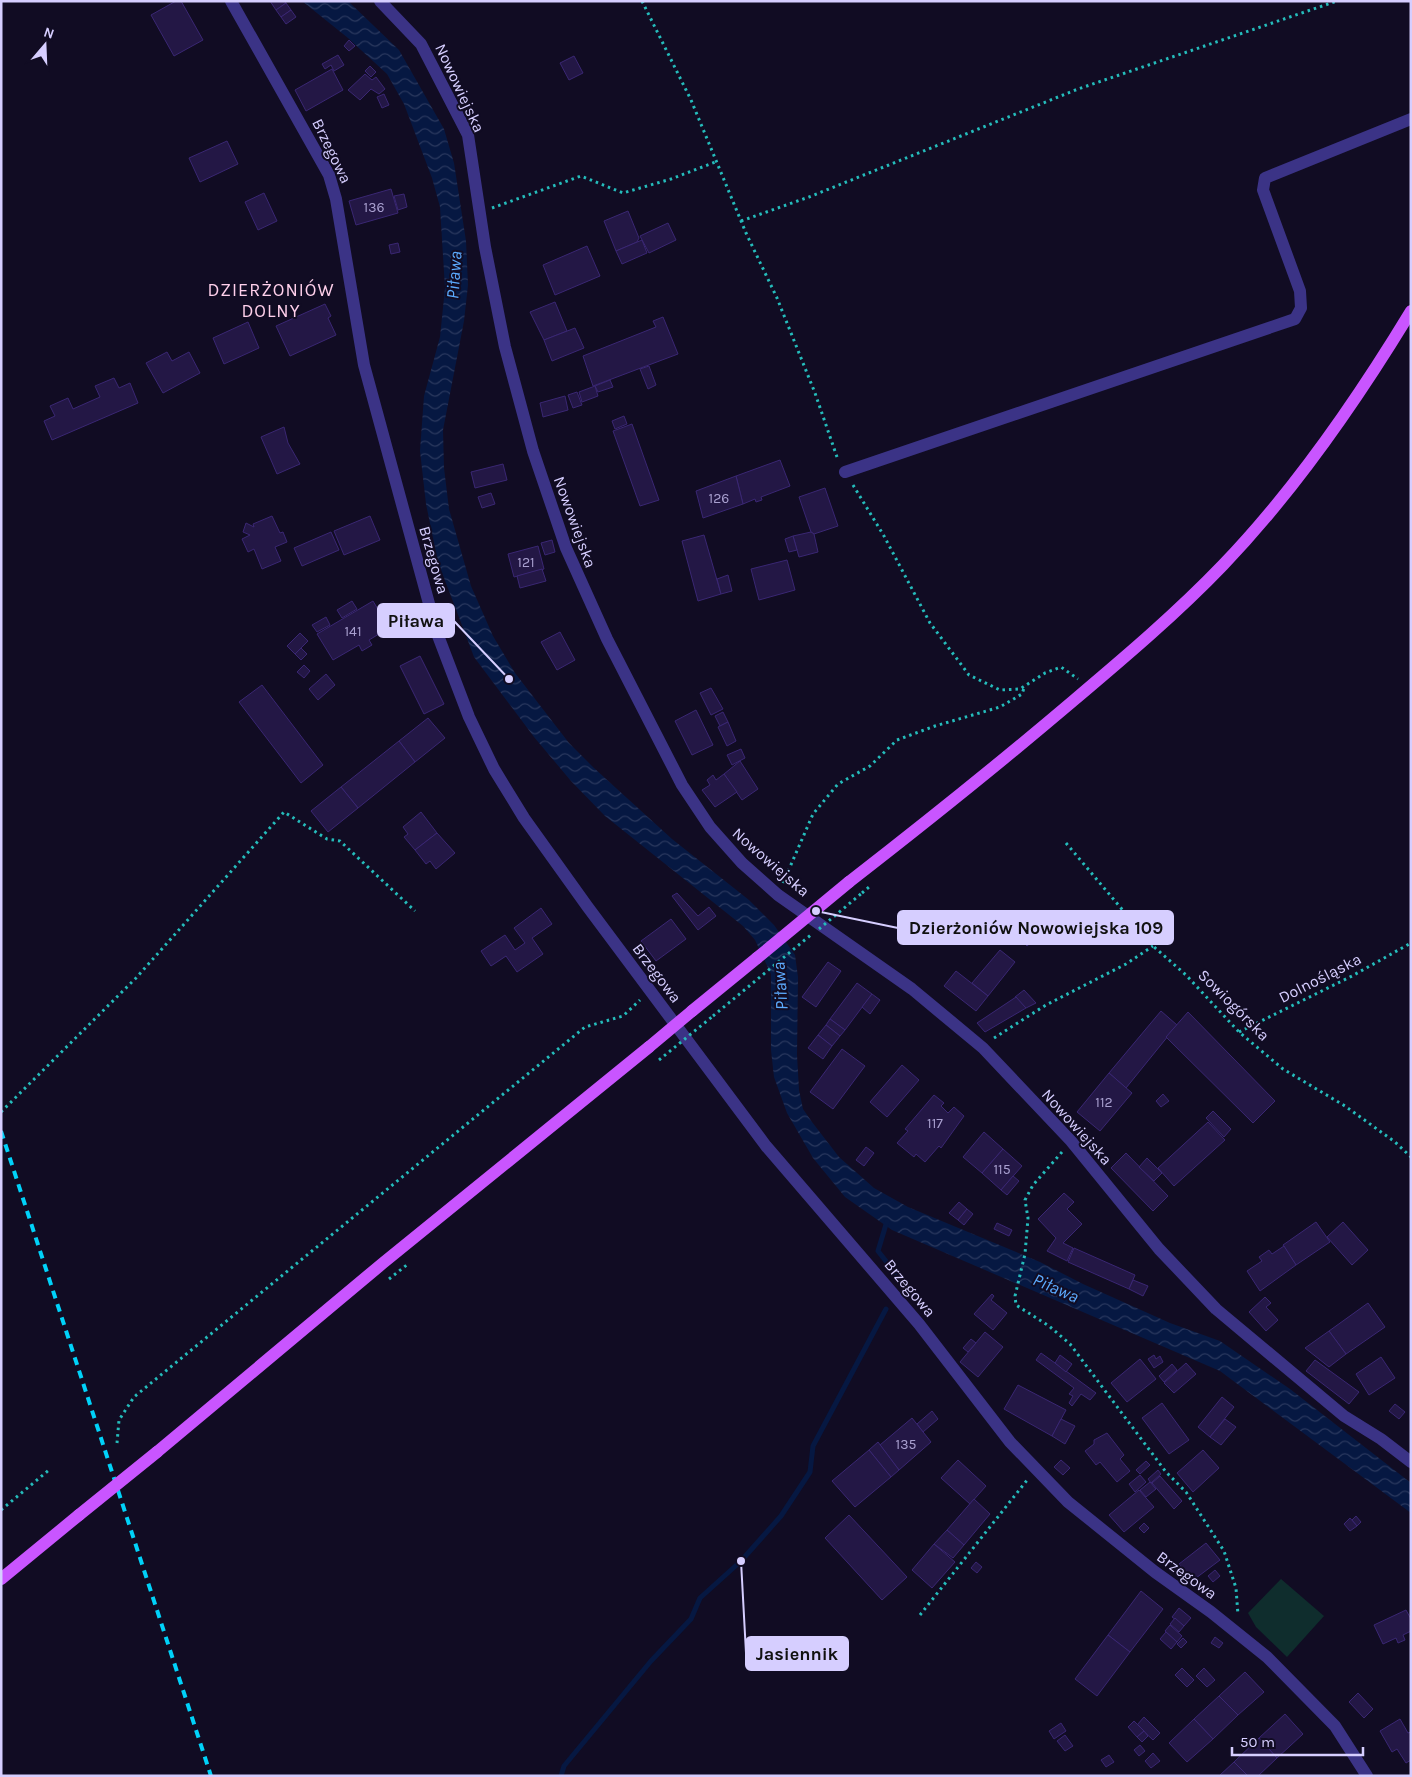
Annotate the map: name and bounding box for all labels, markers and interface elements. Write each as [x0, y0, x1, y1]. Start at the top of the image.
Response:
north arrow [20, 20, 70, 70]
text: N [42, 24, 57, 43]
street label: Nowowiejska [431, 41, 489, 135]
street label: Brzegowa [308, 116, 356, 186]
house number: 136 [364, 199, 384, 216]
water label: Piława [441, 250, 467, 300]
district label: DZIERŻONIÓW DOLNY [207, 278, 335, 322]
street label: Nowowiejska [550, 474, 600, 570]
house number: 126 [709, 490, 729, 507]
street label: Brzegowa [415, 524, 453, 596]
house number: 121 [517, 554, 535, 571]
callout: Piława [378, 604, 454, 637]
text: Piława [388, 610, 444, 632]
house number: 141 [344, 623, 362, 640]
street label: Nowowiejska [729, 823, 813, 901]
callout: Dzierżoniów Nowowiejska 109 [898, 911, 1173, 944]
text: Dzierżoniów Nowowiejska 109 [909, 917, 1163, 939]
street label: Brzegowa [628, 939, 686, 1007]
street label: Dolnośląska [1276, 949, 1364, 1007]
water label: Piława [767, 961, 793, 1011]
street label: Sowiogórska [1194, 965, 1274, 1045]
street label: Nowowiejska [1038, 1085, 1116, 1169]
house number: 112 [1095, 1094, 1113, 1111]
house number: 117 [927, 1115, 943, 1132]
house number: 115 [993, 1161, 1011, 1178]
street label: Brzegowa [880, 1255, 940, 1321]
water label: Piława [1029, 1268, 1083, 1308]
house number: 135 [896, 1436, 916, 1453]
street label: Brzegowa [1153, 1547, 1221, 1603]
callout: Jasiennik [746, 1637, 848, 1670]
text: Jasiennik [756, 1643, 839, 1665]
scale bar [1232, 1724, 1363, 1756]
text: 50 m [1240, 1733, 1275, 1751]

